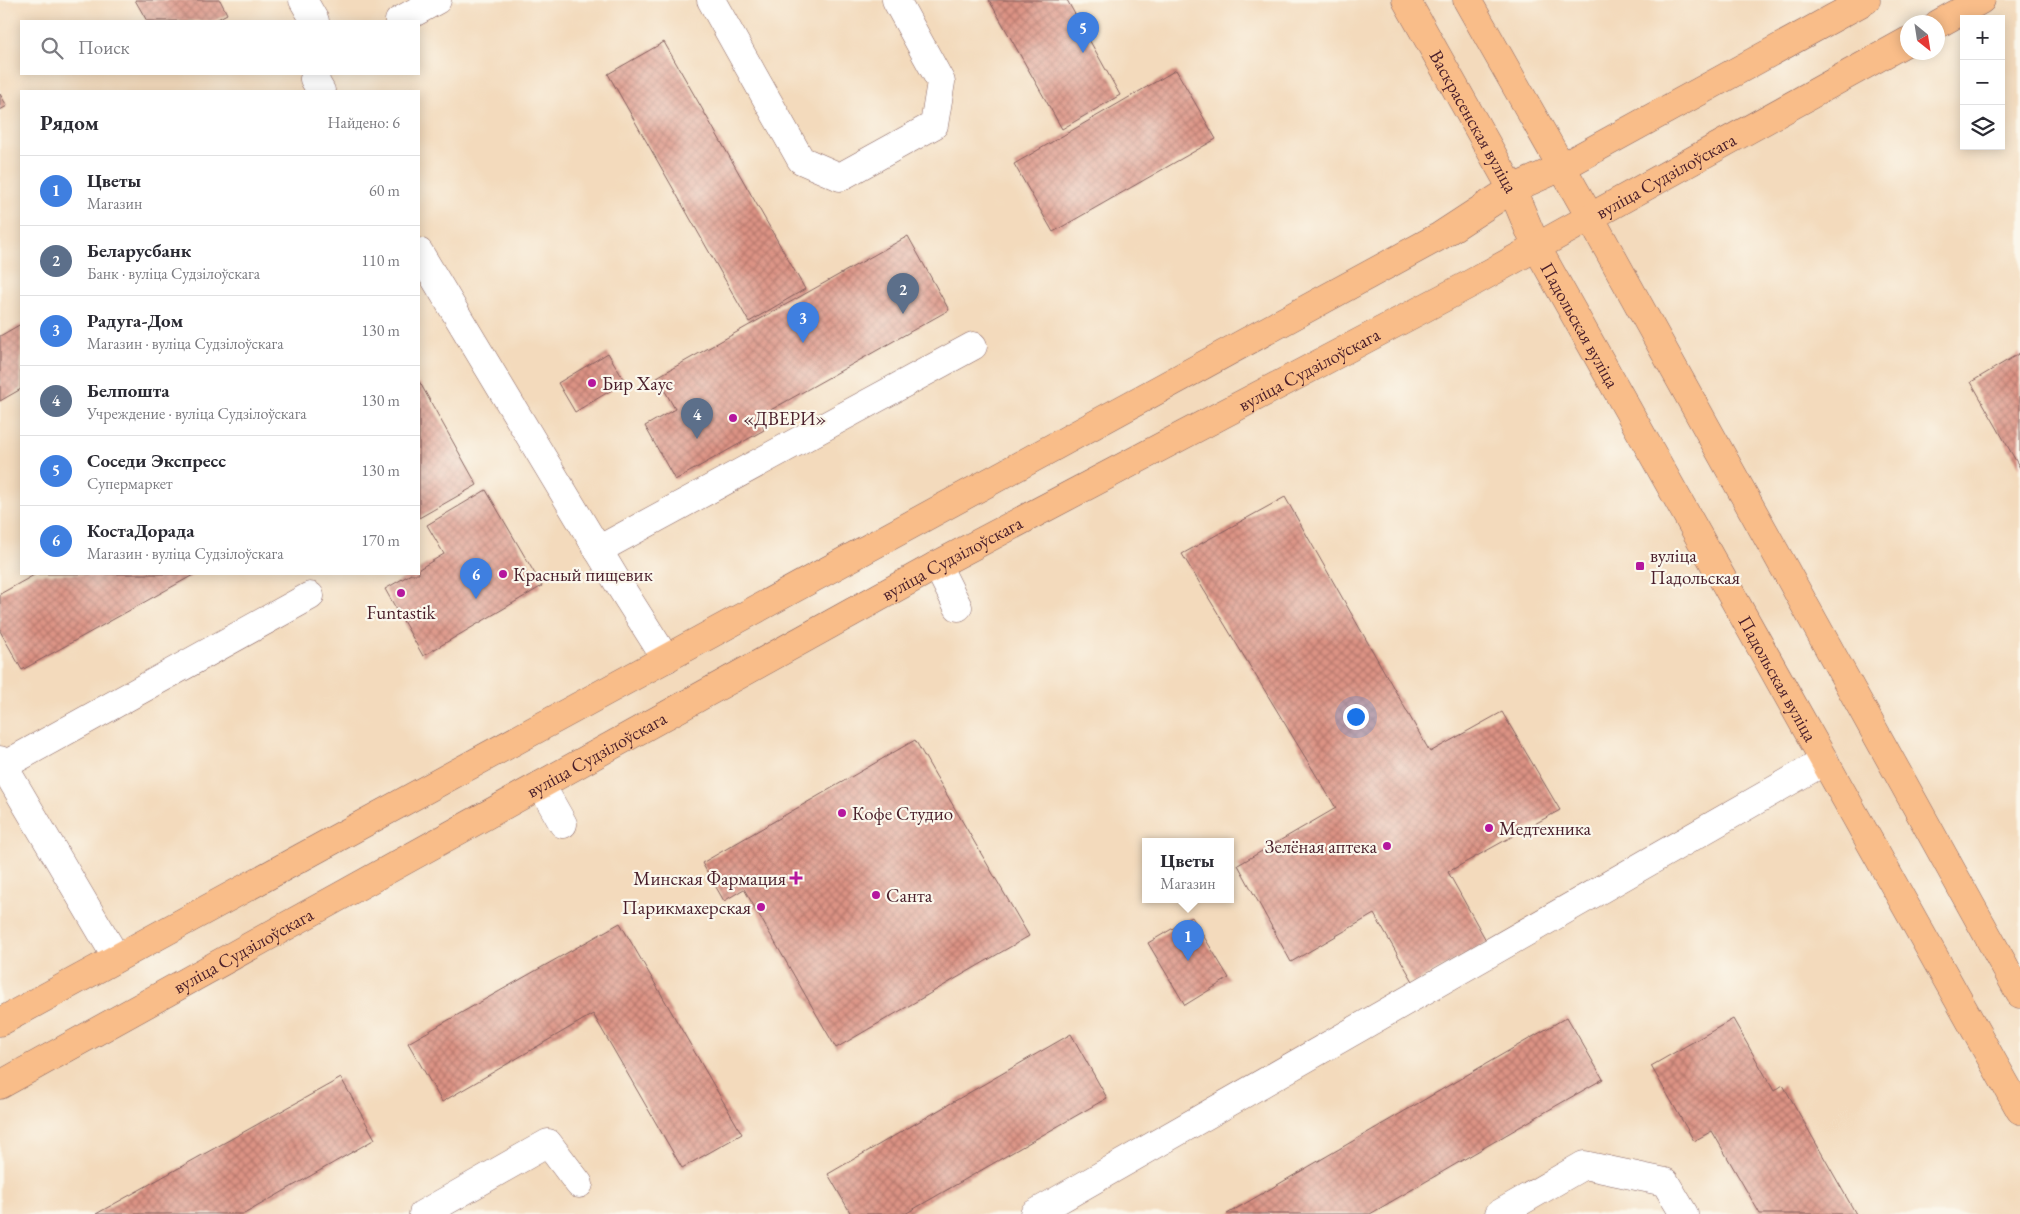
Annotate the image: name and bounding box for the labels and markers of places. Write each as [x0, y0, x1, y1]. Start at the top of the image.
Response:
pin: 5 [1067, 12, 1099, 53]
pin: 2 [887, 273, 919, 314]
pin: 3 [787, 302, 819, 343]
place label: Бир Хаус [602, 371, 674, 396]
marker: Бир Хаус [586, 377, 598, 389]
pin: 4 [681, 398, 713, 439]
place label: «ДВЕРИ» [743, 406, 827, 431]
marker: «ДВЕРИ» [727, 412, 739, 424]
place label: вуліца Падольская [1650, 543, 1741, 590]
pin: 6 [460, 558, 492, 599]
marker: вуліца Падольская [1634, 560, 1646, 572]
place label: Красный пищевик [513, 562, 653, 587]
marker: Красный пищевик [497, 568, 509, 580]
marker: Funtastik [395, 587, 407, 599]
place label: Funtastik [367, 600, 437, 625]
place label: Кофе Студио [852, 801, 953, 826]
marker: Кофе Студио [836, 807, 848, 819]
place label: Медтехника [1499, 816, 1592, 841]
marker: Медтехника [1483, 822, 1495, 834]
place label: Зелёная аптека [1265, 834, 1377, 859]
marker: Зелёная аптека [1381, 840, 1393, 852]
place label: Минская Фармация [633, 866, 787, 891]
marker: Минская Фармация [790, 872, 802, 884]
place label: Санта [886, 883, 933, 908]
marker: Санта [870, 889, 882, 901]
place label: Парикмахерская [622, 895, 752, 920]
marker: Парикмахерская [755, 901, 767, 913]
pin: 1 [1172, 920, 1204, 961]

